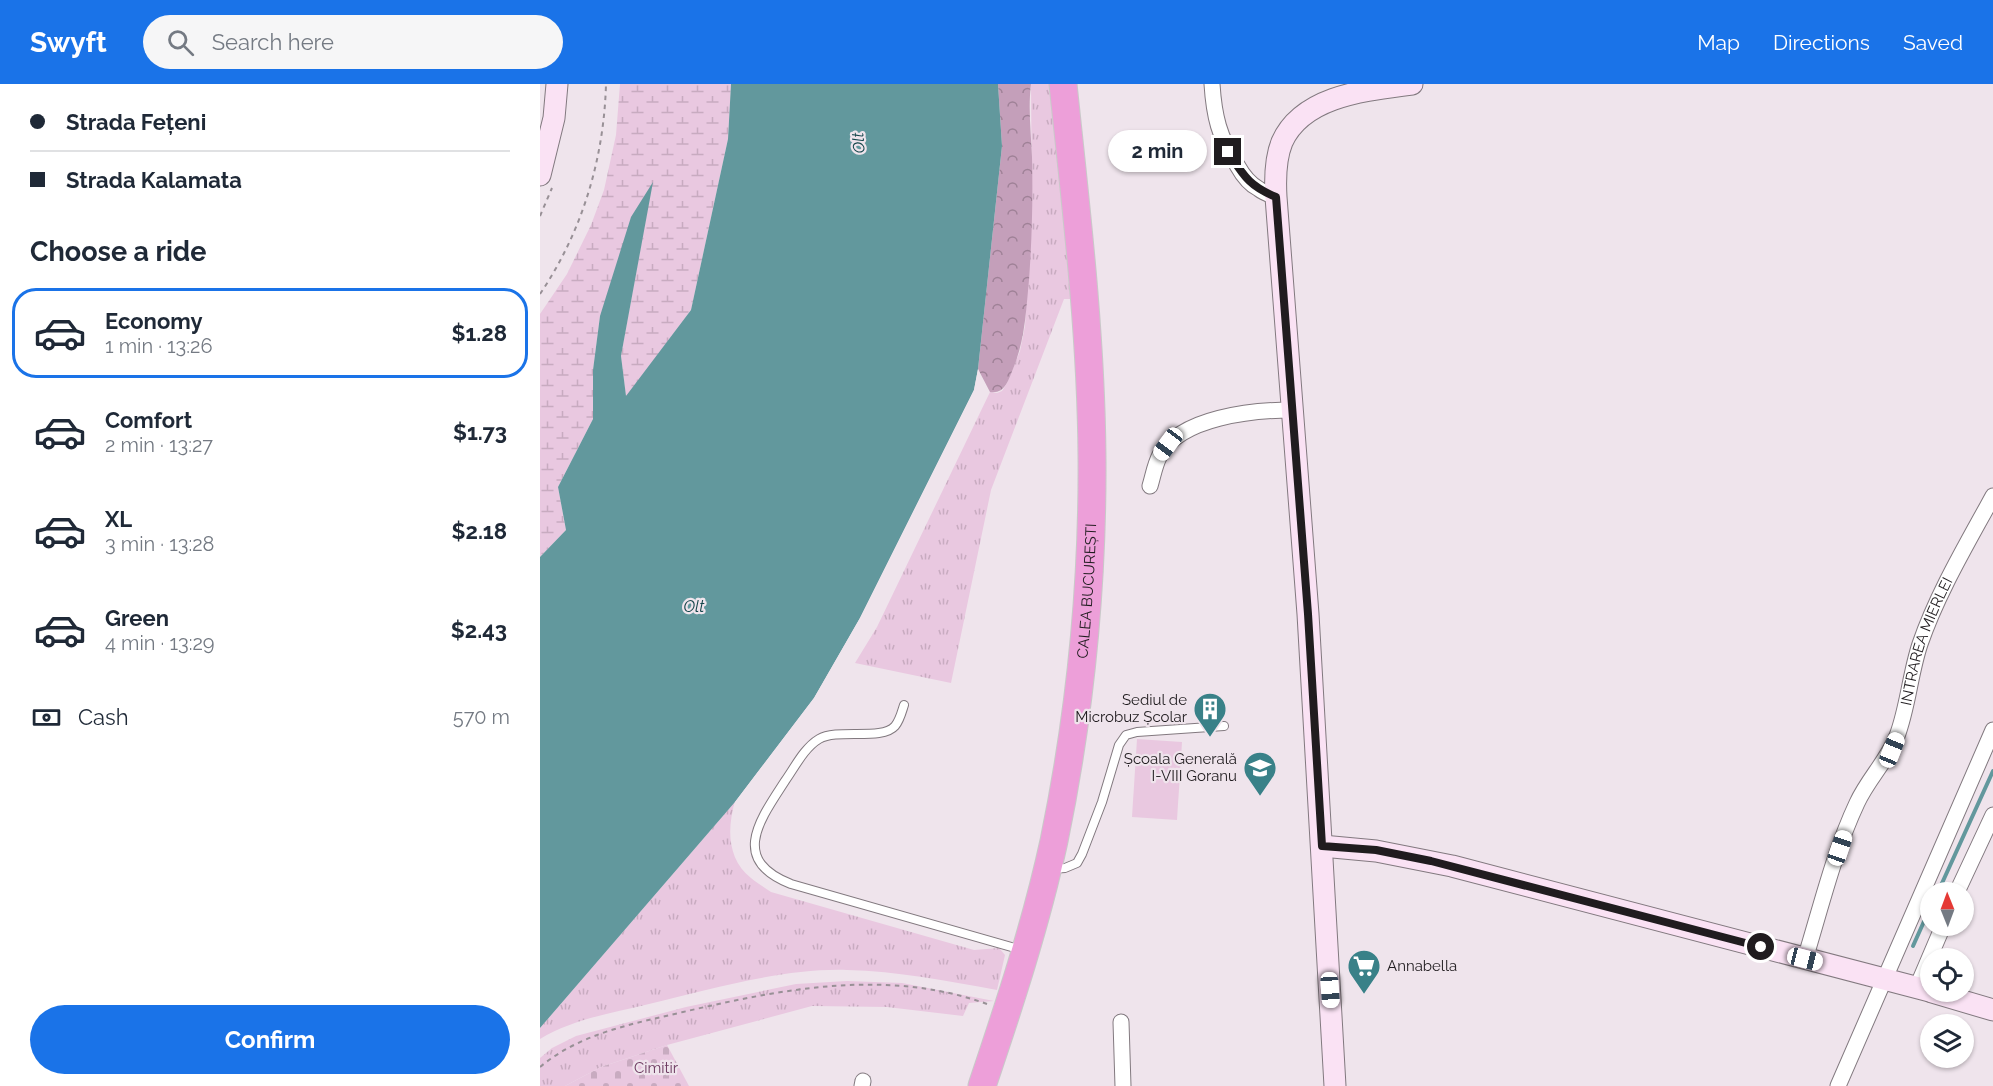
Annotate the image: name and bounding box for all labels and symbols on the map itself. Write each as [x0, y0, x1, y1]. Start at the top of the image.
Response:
water label: Olt [848, 131, 869, 154]
callout: 2 min [1108, 131, 1207, 173]
route end [1214, 138, 1241, 165]
car [1150, 424, 1186, 464]
street label: CALEA BUCUREȘTI [1073, 523, 1100, 659]
street label: INTRAREA MIERLEI [1897, 574, 1956, 707]
water label: Olt [684, 597, 705, 616]
place label: Sediul de Microbuz Școlar [1075, 691, 1188, 726]
building icon: Sediul de Microbuz Școlar [1192, 691, 1228, 738]
car [1877, 730, 1907, 770]
place label: Școala Generală I-VIII Goranu [1124, 750, 1237, 785]
school or university icon: Școala Generală I-VIII Goranu [1242, 750, 1278, 797]
car [1826, 828, 1854, 868]
north arrow [1920, 882, 1974, 936]
route start [1747, 933, 1774, 960]
car [1785, 946, 1825, 972]
supermarket icon: Annabella [1346, 948, 1382, 995]
place label: Annabella [1387, 957, 1457, 975]
car [1320, 971, 1340, 1009]
park label: Cimitir [634, 1059, 679, 1077]

